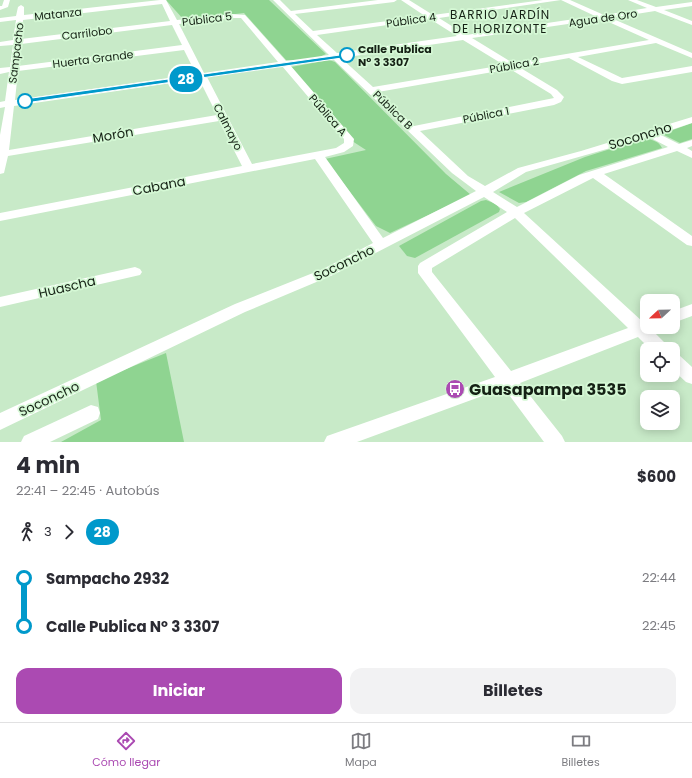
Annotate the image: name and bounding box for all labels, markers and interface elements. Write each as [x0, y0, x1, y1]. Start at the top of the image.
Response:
street label: Matanza [33, 4, 83, 24]
street label: Agua de Oro [568, 5, 638, 31]
district label: BARRIO JARDÍN DE HORIZONTE [450, 6, 550, 37]
street label: Pública 5 [181, 8, 233, 30]
street label: Pública 4 [385, 9, 437, 31]
street label: Sampacho [4, 22, 28, 84]
street label: Carrilobo [61, 22, 113, 44]
place label: Calle Publica Nº 3 3307 [358, 41, 432, 70]
street label: Huerta Grande [52, 46, 135, 72]
marker: Calle Publica Nº 3 3307 [339, 47, 355, 63]
street label: Pública 2 [488, 53, 540, 77]
line badge: 28 [168, 66, 204, 92]
text: 28 [177, 69, 195, 89]
street label: Pública B [369, 87, 417, 133]
street label: Pública A [305, 91, 351, 140]
unlabelled marker [17, 93, 33, 109]
street label: Calmayo [209, 101, 247, 153]
street label: Pública 1 [461, 103, 511, 127]
street label: Soconcho [606, 117, 674, 155]
street label: Morón [91, 122, 135, 148]
street label: Cabana [131, 172, 187, 200]
street label: Soconcho [311, 240, 377, 286]
street label: Huascha [37, 271, 97, 303]
north arrow [640, 294, 680, 334]
map controls [640, 294, 680, 430]
button: locate [640, 342, 680, 382]
street label: Soconcho [16, 377, 82, 421]
bus stop icon: Guasapampa 3535 [444, 378, 466, 400]
place label: Guasapampa 3535 [469, 378, 627, 401]
button: layers [640, 390, 680, 430]
text: 4 min [16, 450, 80, 481]
text: $600 [637, 466, 676, 487]
text: 22:41 – 22:45 · Autobús [16, 481, 160, 500]
icon: walk [16, 521, 38, 543]
icon: forward [58, 521, 80, 543]
text: 3 [44, 522, 52, 541]
text: 28 [94, 522, 111, 542]
text: Sampacho 2932 [46, 568, 169, 589]
text: 22:44 [642, 568, 676, 587]
text: Calle Publica Nº 3 3307 [46, 616, 219, 637]
text: 22:45 [642, 616, 676, 635]
button: Iniciar [16, 668, 342, 714]
button: Billetes [350, 668, 676, 714]
tab: Cómo llegar [92, 730, 160, 771]
tab: Mapa [345, 730, 377, 771]
tab: Billetes [561, 730, 600, 771]

